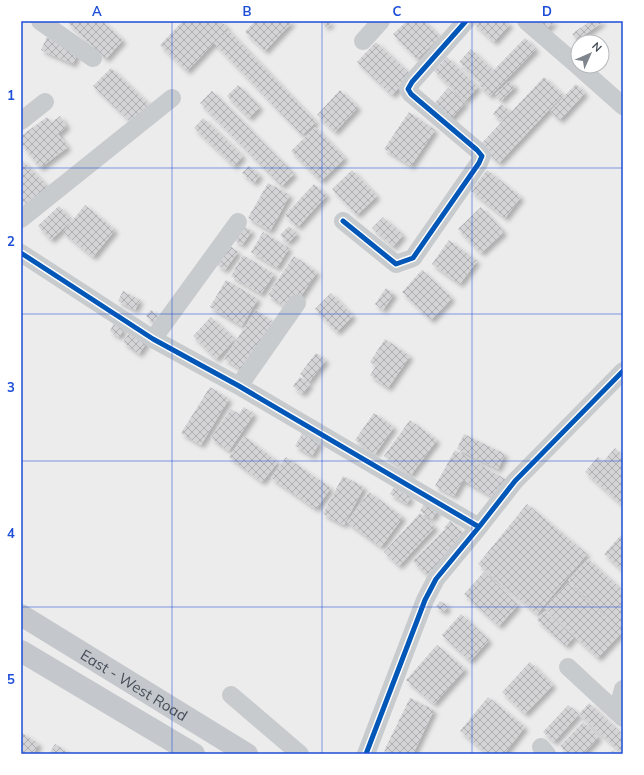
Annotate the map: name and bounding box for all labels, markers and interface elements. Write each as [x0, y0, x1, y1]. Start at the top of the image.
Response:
text: A [92, 3, 102, 19]
text: B [243, 3, 252, 19]
text: C [393, 3, 402, 19]
text: D [542, 3, 552, 19]
north arrow [570, 34, 610, 74]
text: N [589, 39, 605, 55]
text: 1 [7, 87, 15, 103]
text: 2 [7, 233, 15, 249]
text: 3 [7, 379, 15, 395]
text: 4 [7, 525, 15, 541]
street label: East - West Road [77, 645, 191, 725]
text: 5 [7, 671, 15, 687]

